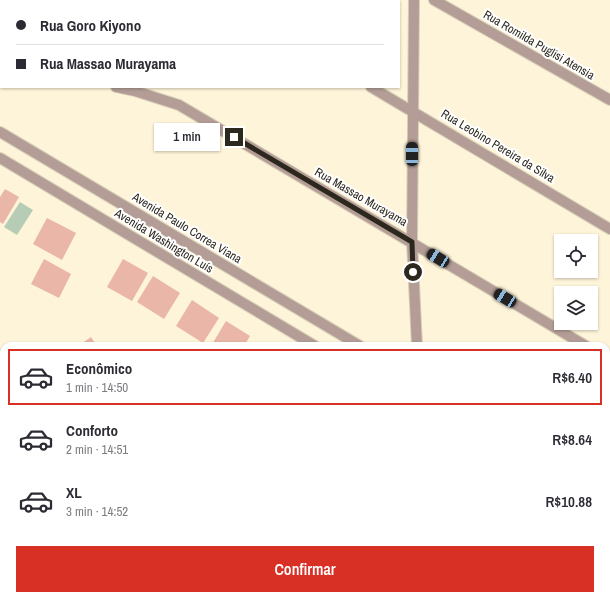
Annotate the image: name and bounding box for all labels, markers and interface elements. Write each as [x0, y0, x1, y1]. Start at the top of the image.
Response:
street label: Rua Romilda Puglisi Atensia [481, 7, 598, 84]
text: Rua Goro Kiyono [40, 15, 141, 36]
text: Rua Massao Murayama [40, 53, 176, 74]
street label: Rua Leobino Pereira da Silva [438, 106, 558, 187]
callout: 1 min [154, 123, 220, 151]
text: 1 min [173, 128, 201, 145]
route end [225, 128, 243, 146]
car [406, 142, 418, 166]
street label: Rua Massao Murayama [312, 164, 411, 230]
street label: Avenida Paulo Correa Viana [128, 188, 245, 267]
street label: Avenida Washington Luís [111, 205, 216, 277]
map controls [554, 234, 598, 330]
button: locate [554, 234, 598, 278]
car [425, 247, 451, 269]
route start [404, 263, 422, 281]
button: layers [554, 286, 598, 330]
car [492, 287, 518, 309]
text: Econômico [66, 358, 132, 379]
icon: car [18, 359, 54, 395]
text: R$6.40 [552, 367, 592, 388]
text: 1 min · 14:50 [66, 379, 128, 396]
text: Conforto [66, 420, 118, 441]
icon: car [18, 421, 54, 457]
text: R$8.64 [552, 429, 592, 450]
text: 2 min · 14:51 [66, 441, 128, 458]
text: XL [66, 482, 82, 503]
icon: car [18, 483, 54, 519]
text: R$10.88 [545, 491, 592, 512]
text: 3 min · 14:52 [66, 503, 128, 520]
button: Confirmar [16, 546, 594, 592]

